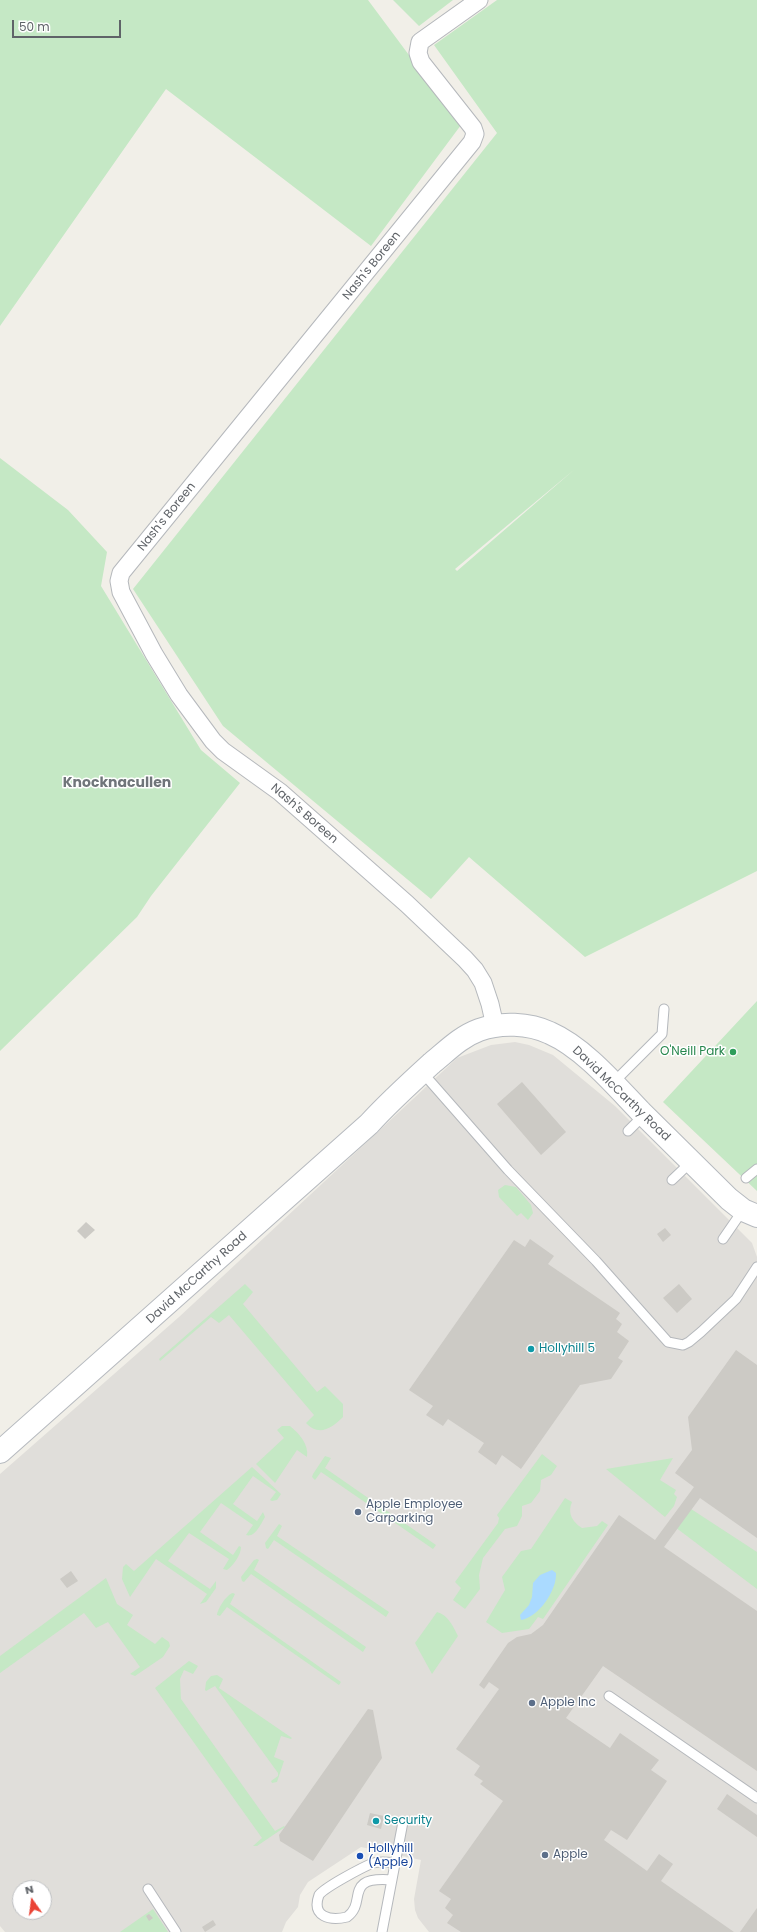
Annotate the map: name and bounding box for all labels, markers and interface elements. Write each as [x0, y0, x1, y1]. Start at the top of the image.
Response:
scale bar [14, 12, 123, 38]
text: 50 m [19, 18, 50, 35]
street label: Nash's Boreen [340, 229, 404, 303]
street label: Nash's Boreen [135, 480, 199, 554]
district label: Knocknacullen [63, 775, 171, 791]
street label: Nash's Boreen [268, 781, 340, 847]
street label: David McCarthy Road [569, 1044, 673, 1144]
place label: O'Neill Park [660, 1045, 725, 1059]
marker: O'Neill Park [728, 1047, 738, 1057]
street label: David McCarthy Road [144, 1229, 250, 1327]
place label: Hollyhill 5 [539, 1342, 595, 1356]
marker: Hollyhill 5 [526, 1344, 536, 1354]
place label: Apple Employee Carparking [366, 1498, 463, 1526]
marker: Apple Employee Carparking [353, 1507, 363, 1517]
place label: Apple Inc [540, 1696, 596, 1710]
marker: Apple Inc [527, 1698, 537, 1708]
place label: Security [384, 1814, 432, 1828]
marker: Security [371, 1816, 381, 1826]
place label: Hollyhill (Apple) [368, 1842, 414, 1870]
place label: Apple [553, 1848, 588, 1862]
marker: Apple [540, 1850, 550, 1860]
marker: Hollyhill (Apple) [355, 1851, 365, 1861]
north arrow [12, 1880, 52, 1920]
text: N [23, 1881, 35, 1898]

